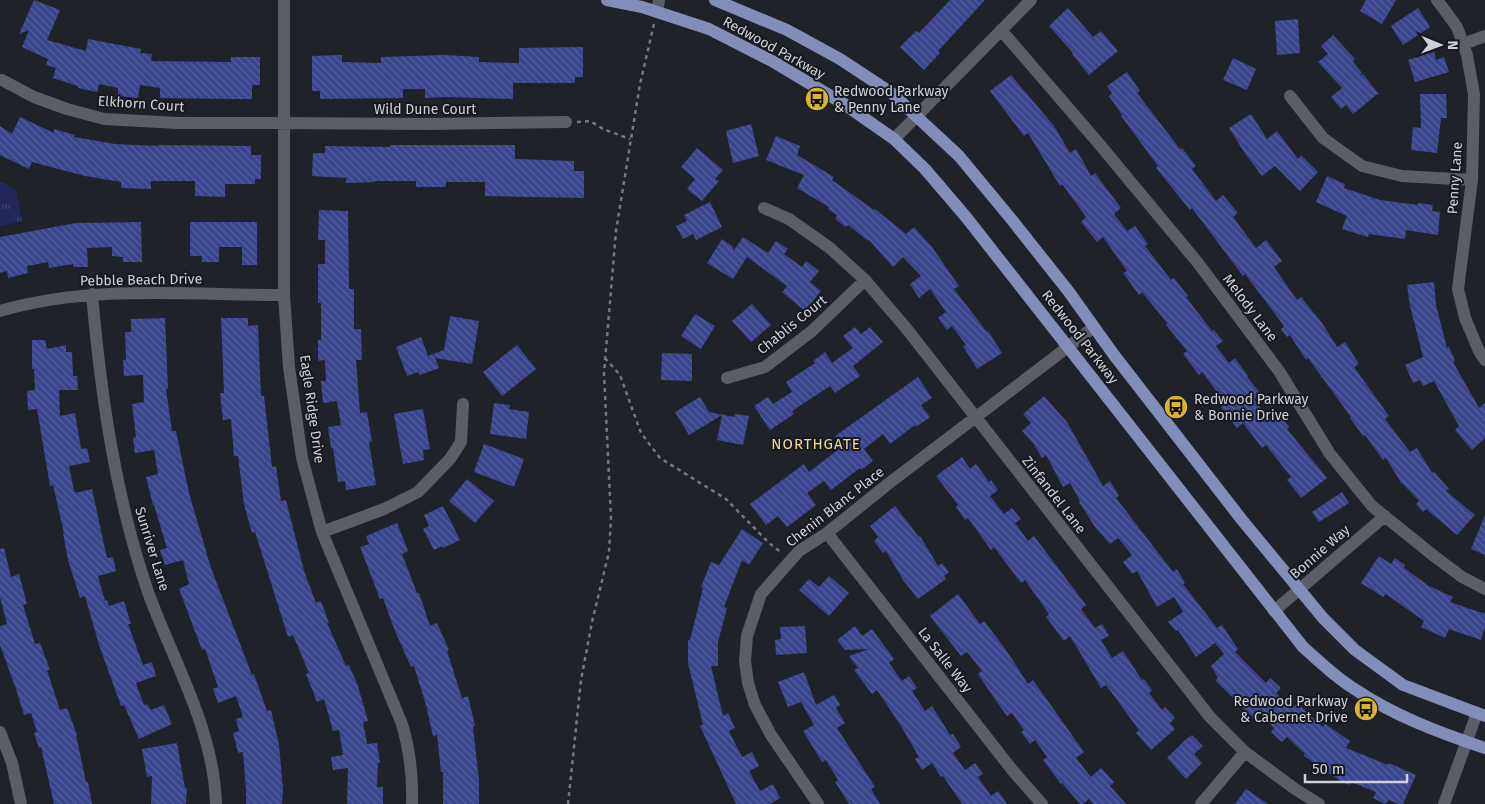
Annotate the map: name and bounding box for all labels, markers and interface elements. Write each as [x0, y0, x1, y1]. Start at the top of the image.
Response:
street label: Redwood Parkway [720, 13, 828, 83]
north arrow [1415, 20, 1465, 70]
text: N [1444, 40, 1461, 50]
place label: Redwood Parkway & Penny Lane [834, 83, 949, 116]
bus stop icon: Redwood Parkway & Penny Lane [804, 86, 830, 112]
street label: Elkhorn Court [97, 92, 186, 116]
street label: Wild Dune Court [374, 101, 477, 118]
street label: Penny Lane [1444, 141, 1466, 215]
street label: Pebble Beach Drive [80, 270, 202, 290]
street label: Melody Lane [1219, 271, 1281, 345]
street label: Redwood Parkway [1038, 287, 1122, 387]
street label: Chablis Court [754, 291, 831, 358]
street label: Eagle Ridge Drive [296, 354, 328, 464]
place label: Redwood Parkway & Bonnie Drive [1194, 391, 1309, 424]
bus stop icon: Redwood Parkway & Bonnie Drive [1163, 394, 1189, 420]
district label: NORTHGATE [771, 435, 861, 453]
street label: Zinfandel Lane [1018, 453, 1090, 537]
street label: Chenin Blanc Place [782, 463, 888, 551]
street label: Sunriver Lane [131, 505, 173, 593]
street label: Bonnie Way [1287, 521, 1354, 583]
street label: La Salle Way [914, 624, 976, 696]
place label: Redwood Parkway & Cabernet Drive [1234, 693, 1348, 726]
bus stop icon: Redwood Parkway & Cabernet Drive [1353, 696, 1379, 722]
scale bar [1305, 752, 1408, 784]
text: 50 m [1312, 760, 1345, 778]

